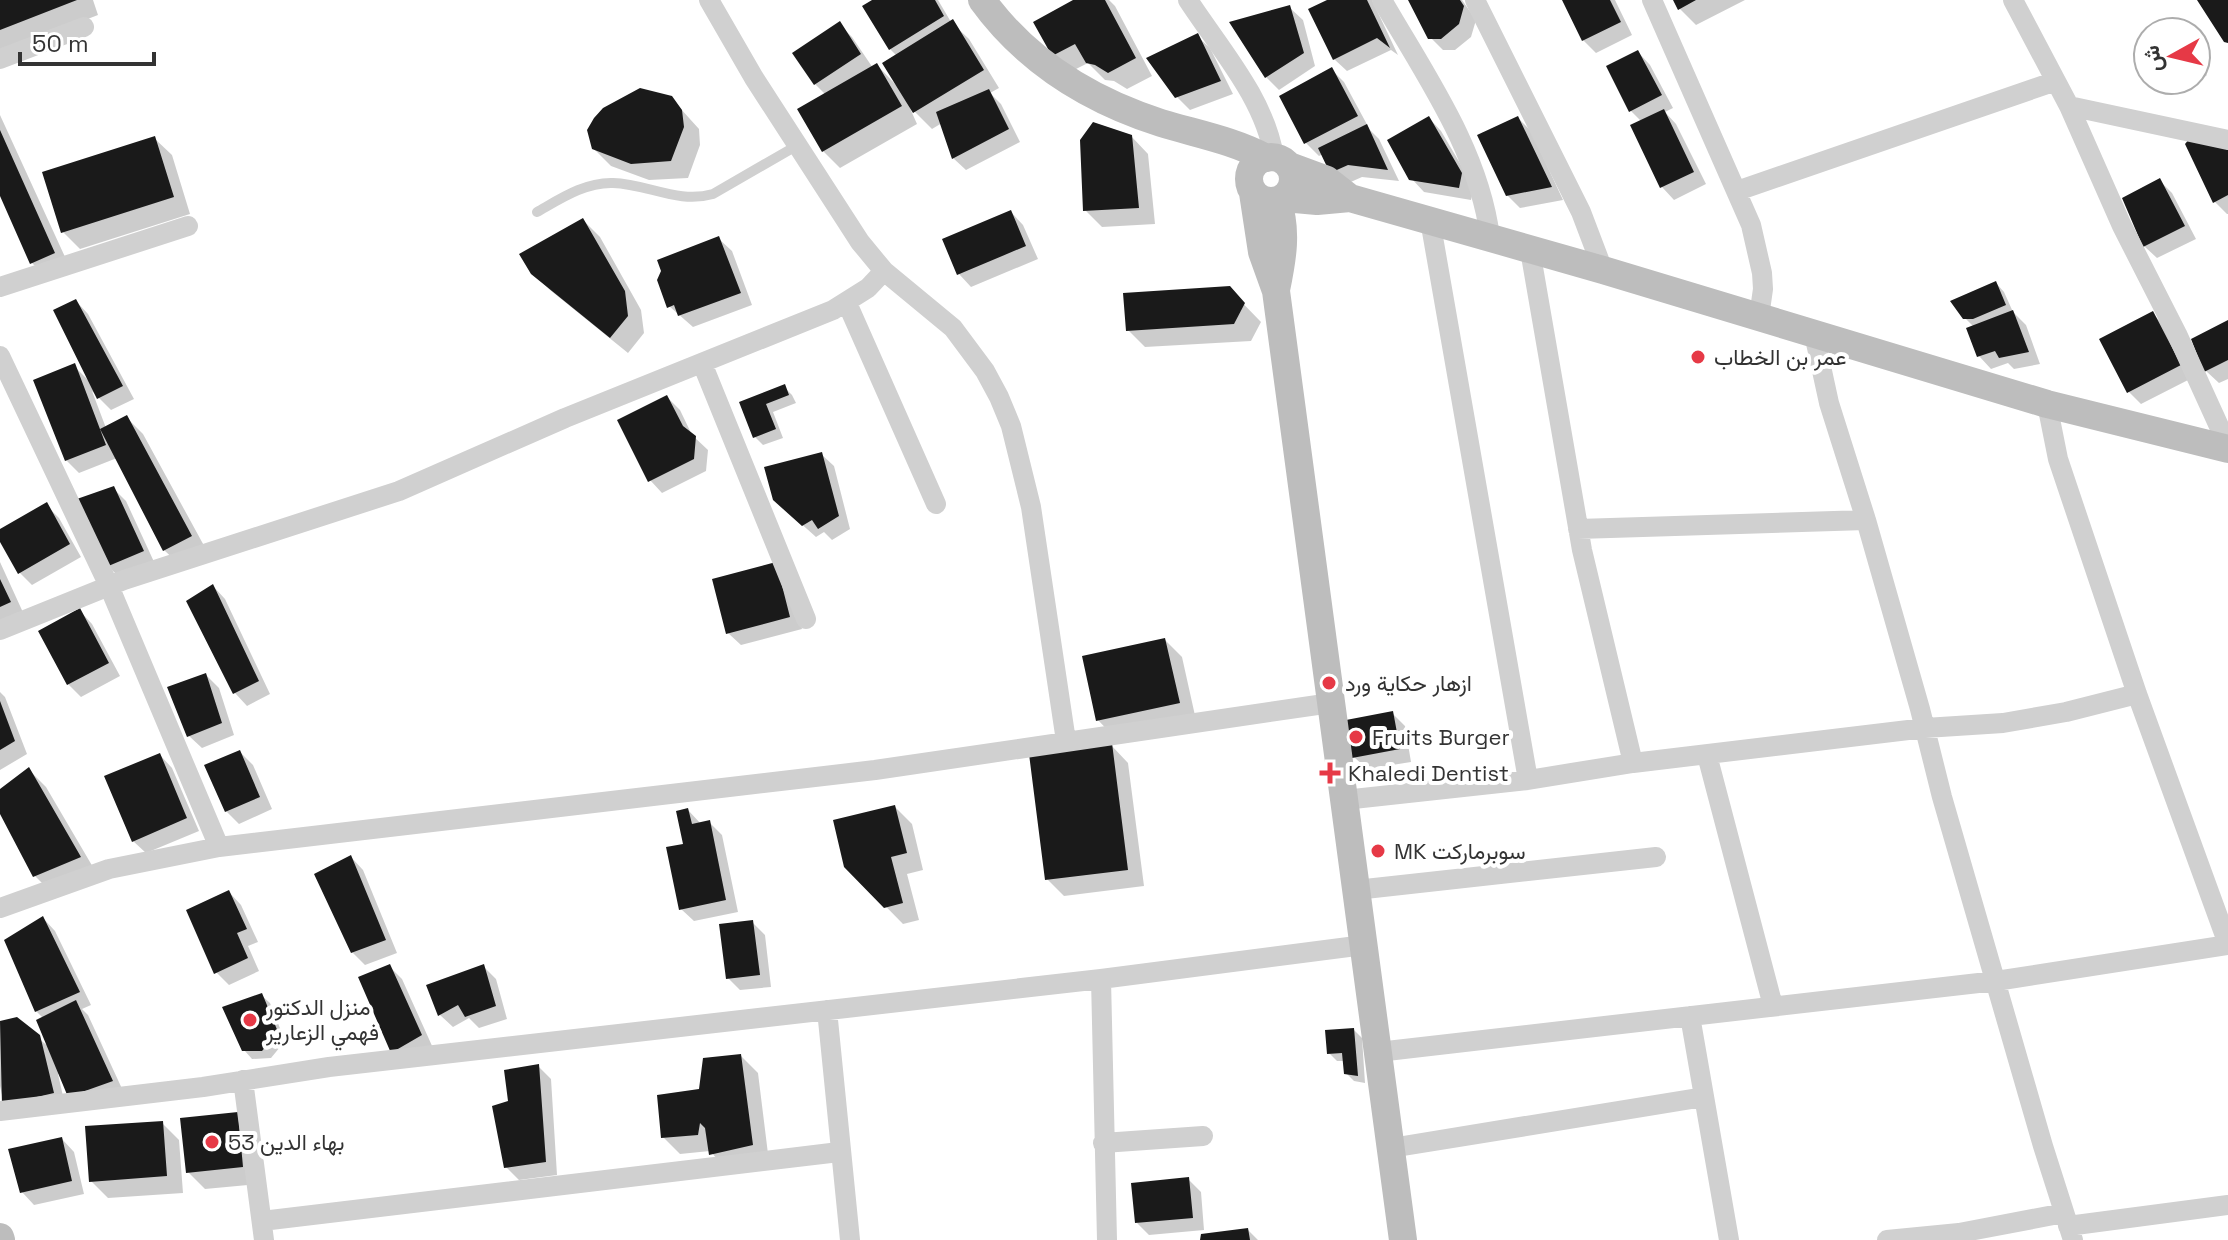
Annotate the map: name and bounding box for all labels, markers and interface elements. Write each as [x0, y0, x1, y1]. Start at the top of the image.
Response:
scale bar [20, 16, 154, 66]
north arrow [2132, 16, 2212, 96]
text: 50 m [32, 28, 89, 59]
text: ش [2136, 44, 2168, 74]
place label: عمر بن الخطاب [1714, 343, 1847, 371]
marker: عمر بن الخطاب [1689, 348, 1707, 366]
place label: ازهار حكاية ورد [1345, 669, 1472, 697]
marker: ازهار حكاية ورد [1320, 674, 1338, 692]
place label: Fruits Burger [1372, 723, 1510, 751]
marker: Fruits Burger [1347, 728, 1365, 746]
place label: Khaledi Dentist [1348, 759, 1509, 787]
marker: Khaledi Dentist [1319, 762, 1341, 784]
place label: MK سوبرماركت [1394, 837, 1526, 865]
marker: MK سوبرماركت [1369, 842, 1387, 860]
place label: منزل الدكتور فهمي الزعارير [265, 993, 379, 1051]
marker: منزل الدكتور فهمي الزعارير [241, 1011, 259, 1029]
place label: بهاء الدين 53 [228, 1128, 345, 1156]
marker: بهاء الدين 53 [203, 1133, 221, 1151]

